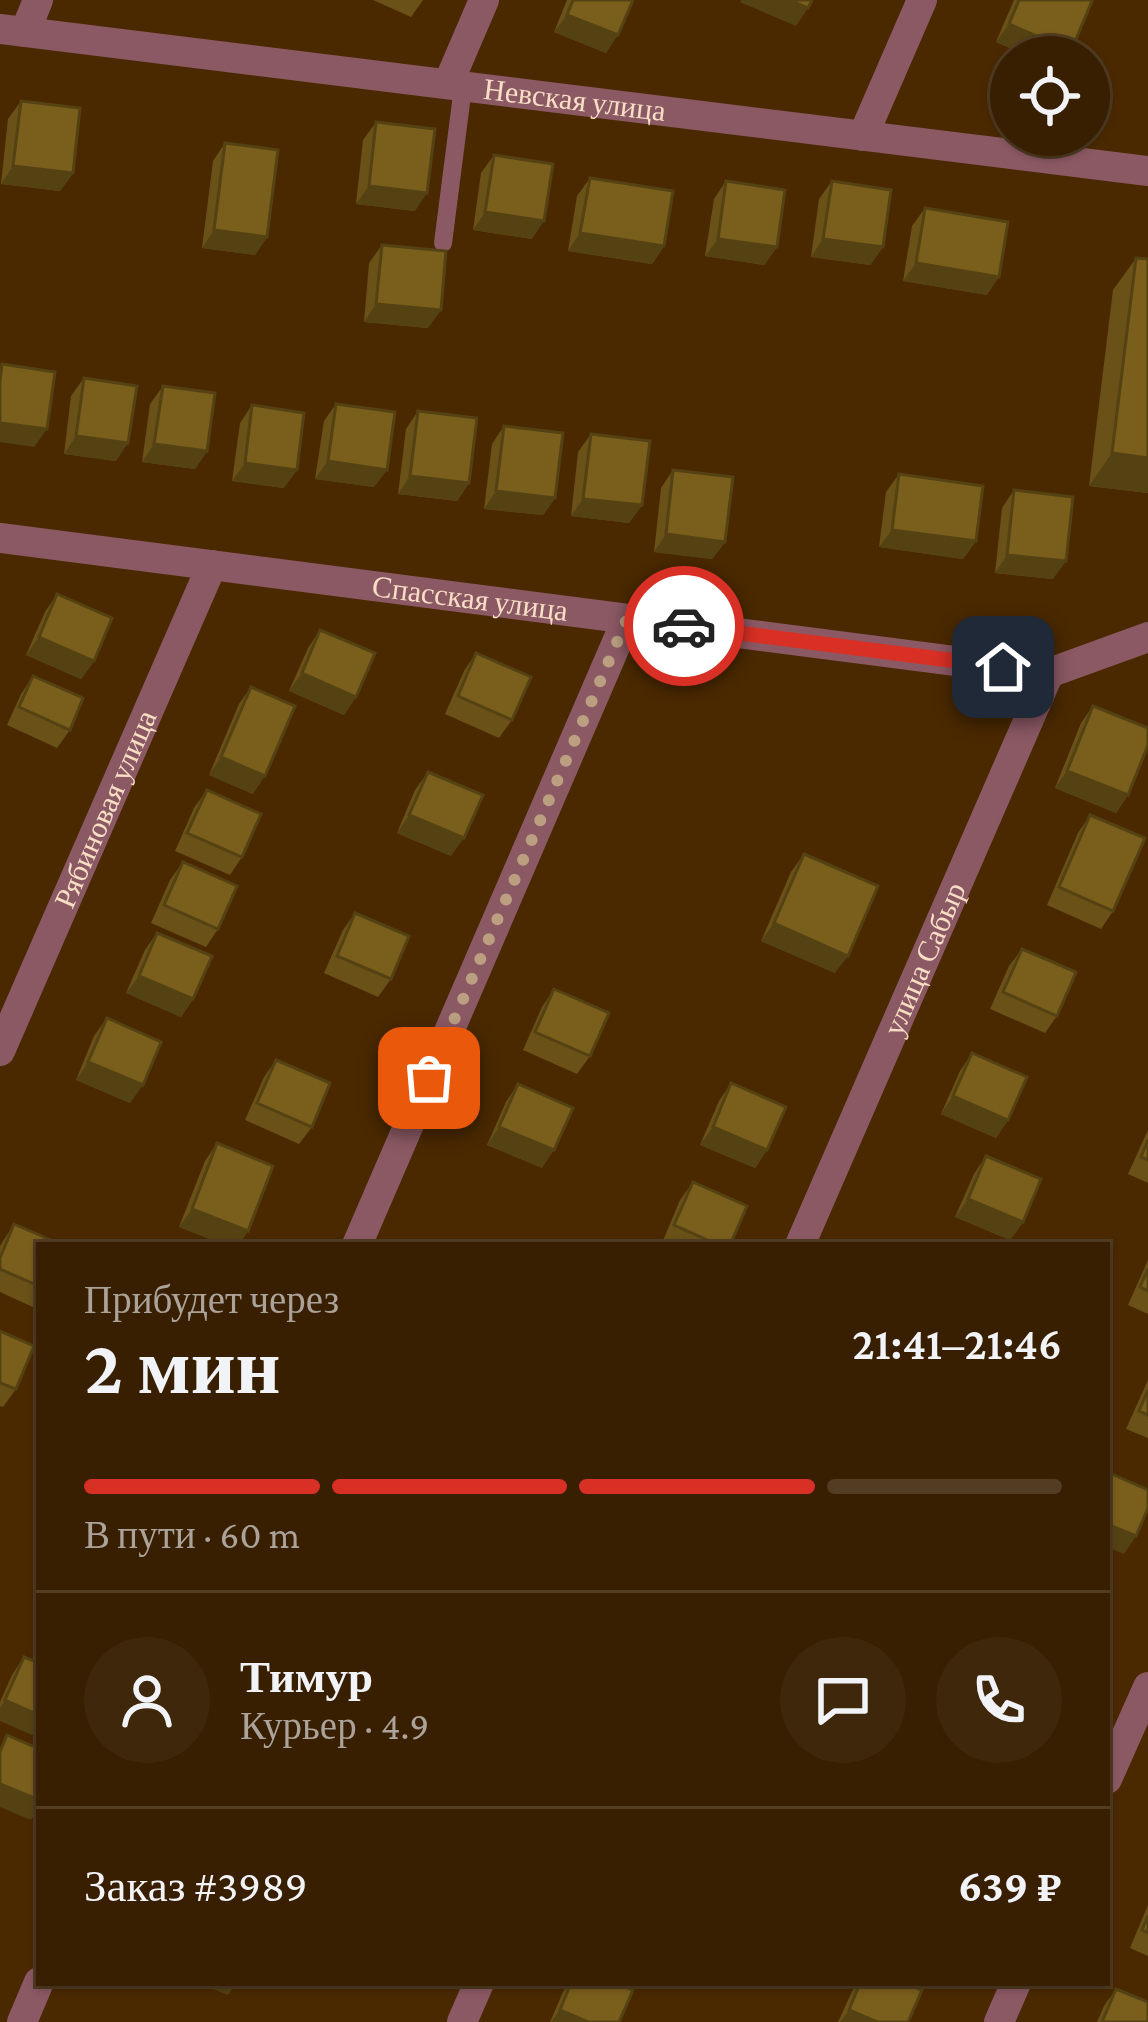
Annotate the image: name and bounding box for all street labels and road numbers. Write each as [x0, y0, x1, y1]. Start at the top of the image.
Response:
street label: Невская улица [482, 72, 668, 127]
street label: Спасская улица [370, 569, 570, 627]
street label: Рябиновая улица [48, 705, 163, 913]
street label: улица Сабыр [876, 877, 972, 1040]

